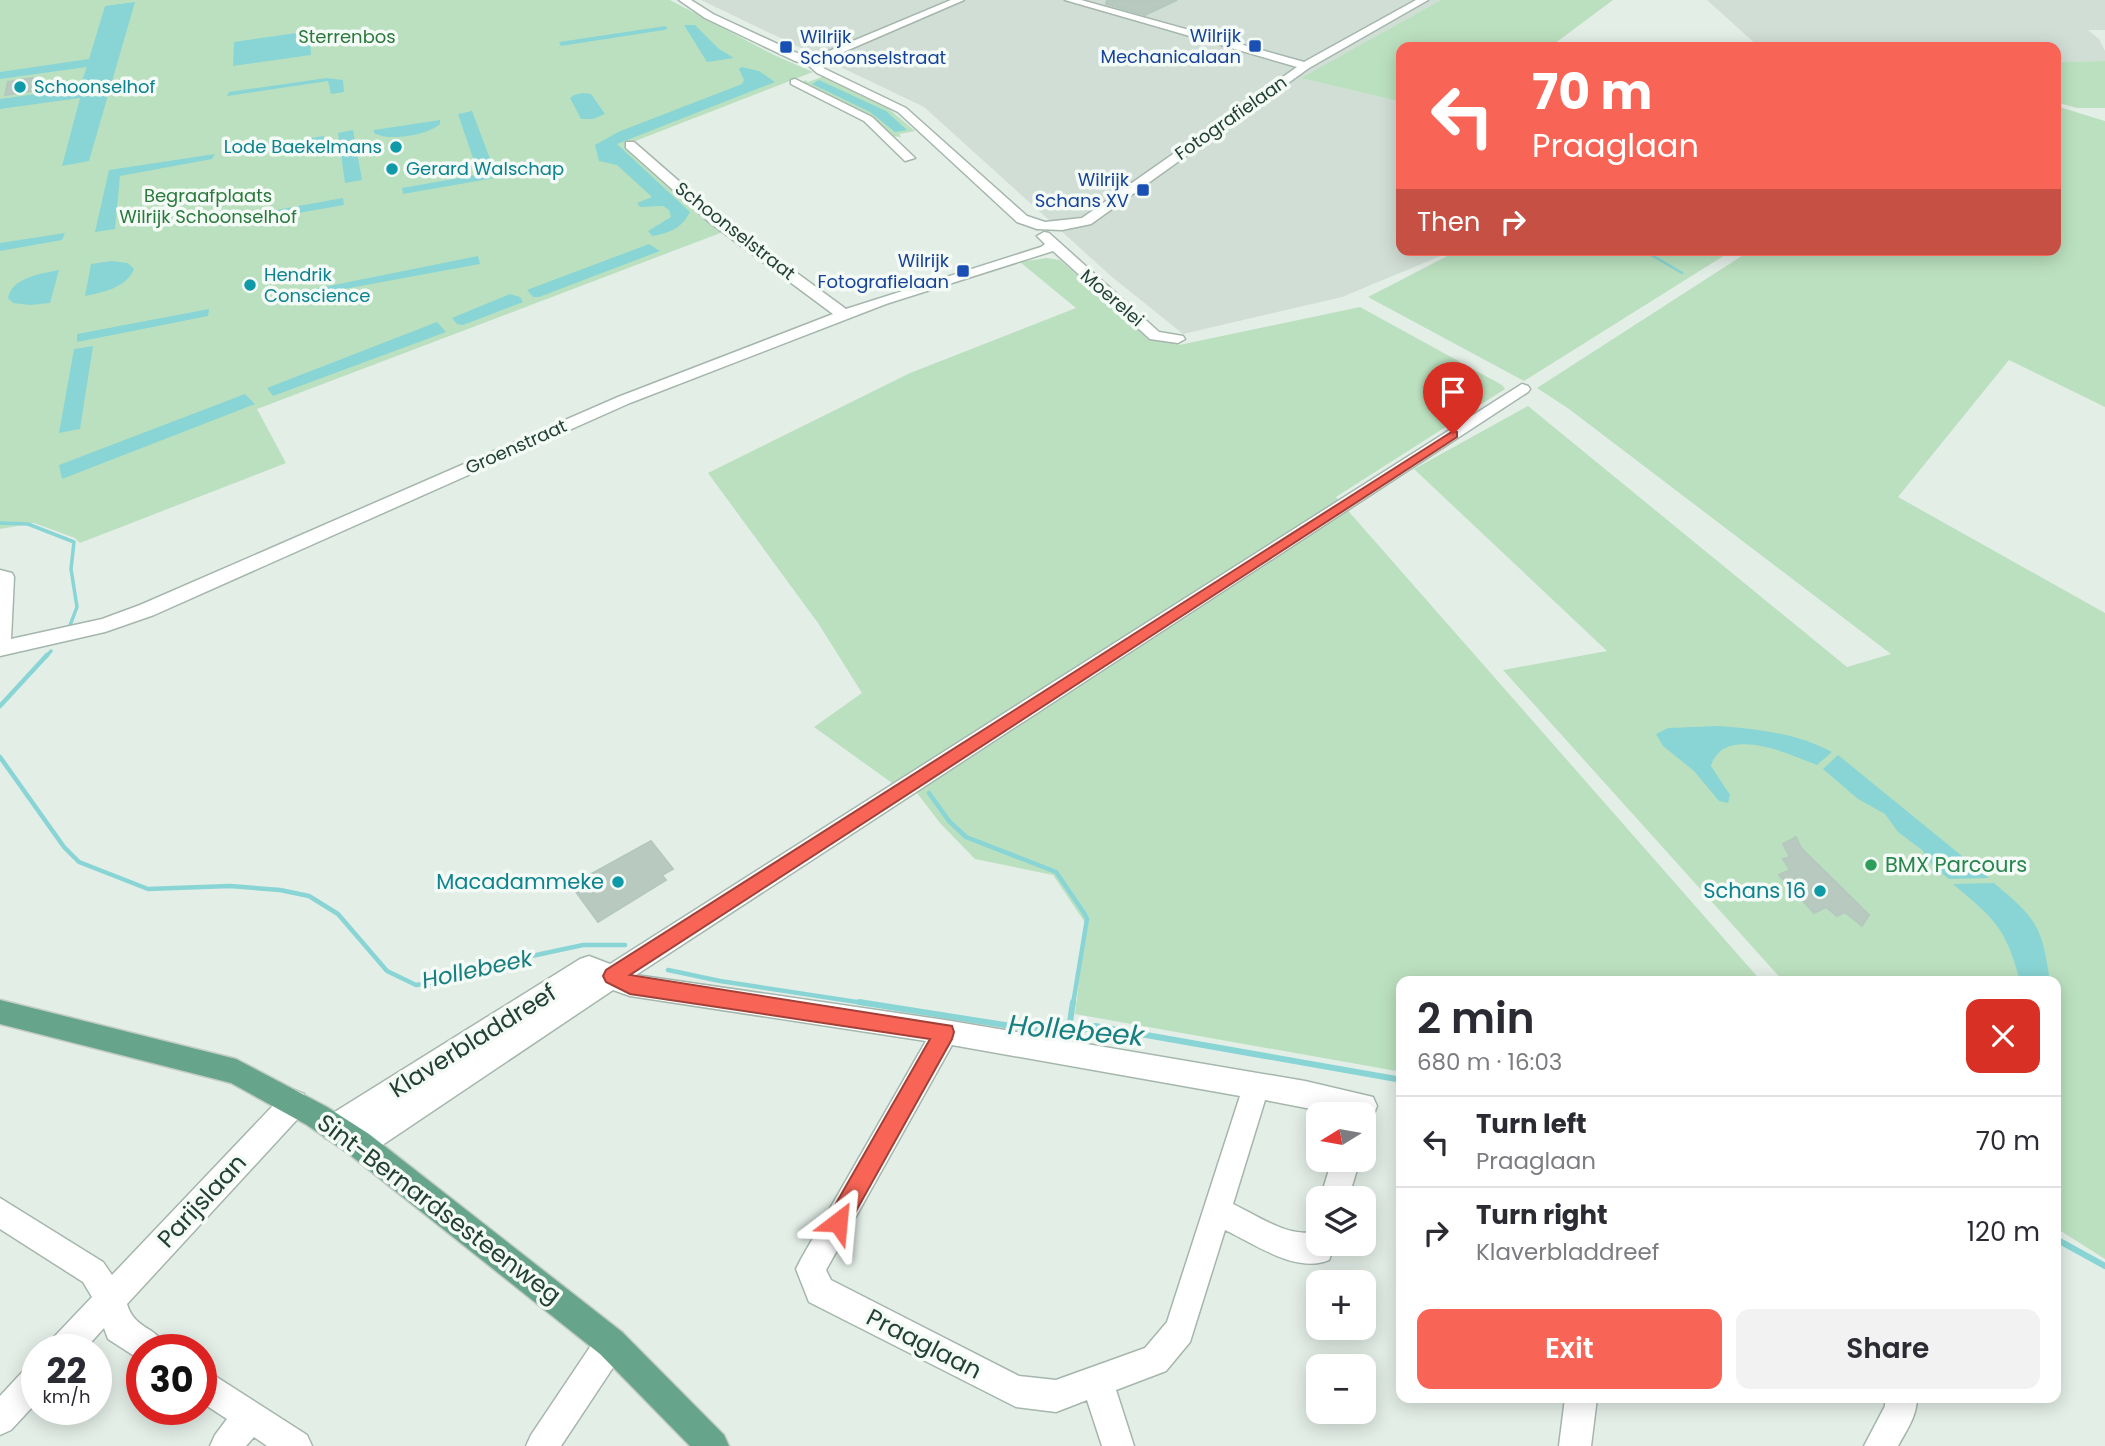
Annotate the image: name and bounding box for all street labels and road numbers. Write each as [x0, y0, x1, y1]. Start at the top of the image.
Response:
street label: Fotografielaan [1170, 70, 1292, 166]
street label: Schoonselstraat [670, 176, 801, 285]
street label: Moerelei [1075, 263, 1149, 332]
street label: Groenstraat [461, 413, 570, 480]
street label: Klaverbladdreef [383, 976, 563, 1105]
street label: Sint-Bernardsesteenweg [311, 1106, 568, 1311]
street label: Parijslaan [150, 1147, 254, 1255]
street label: Praaglaan [861, 1300, 988, 1387]

